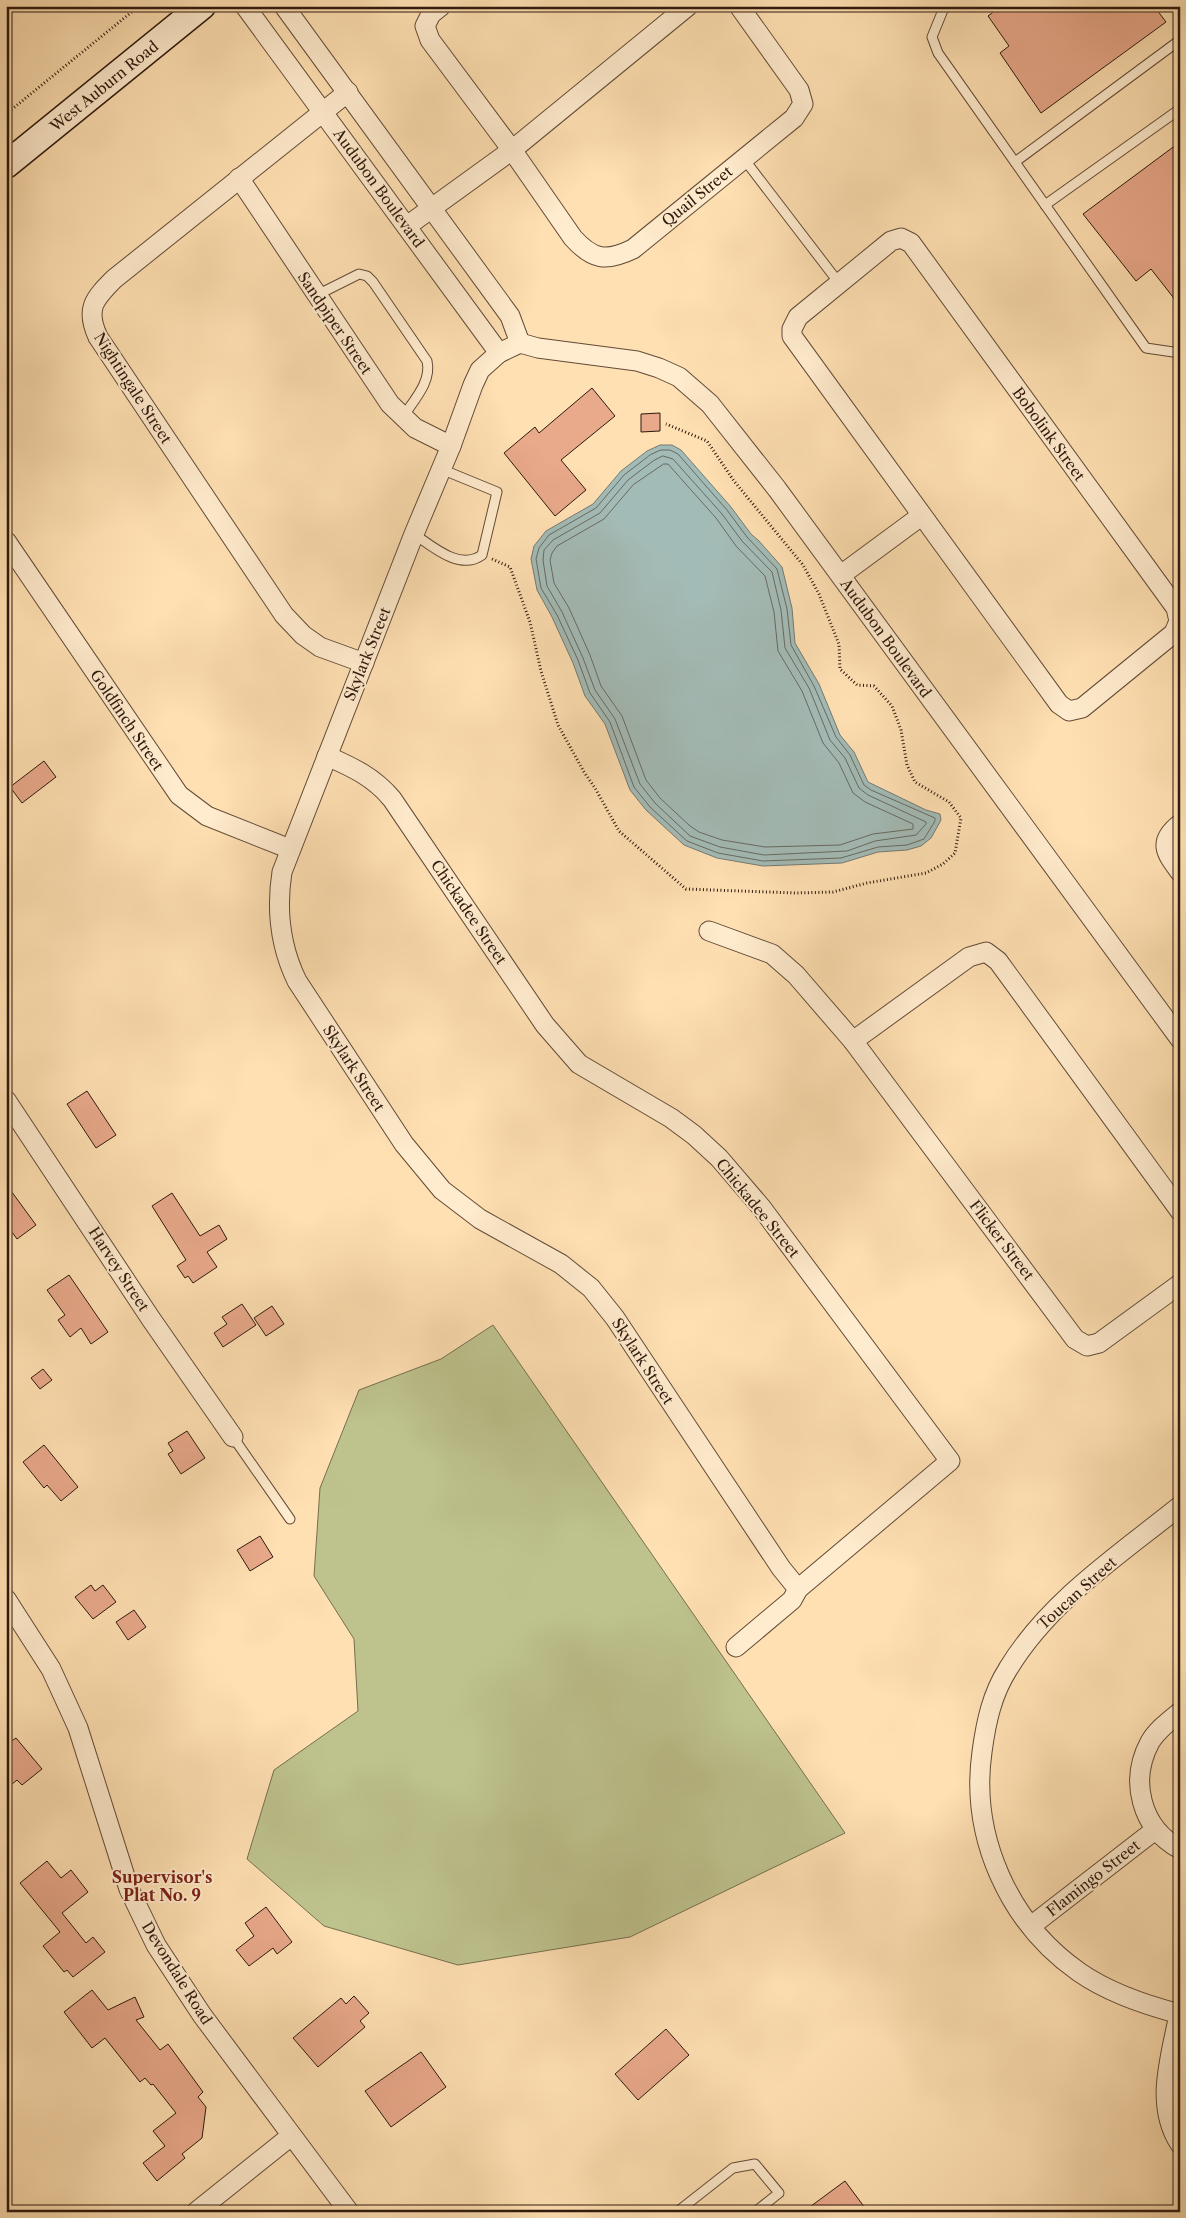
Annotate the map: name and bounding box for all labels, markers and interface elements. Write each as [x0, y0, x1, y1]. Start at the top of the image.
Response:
street label: West Auburn Road [45, 36, 162, 136]
street label: Audubon Boulevard [329, 124, 429, 251]
street label: Quail Street [658, 161, 737, 230]
street label: Sandpiper Street [294, 268, 377, 378]
street label: Nightingale Street [90, 329, 176, 448]
street label: Bobolink Street [1009, 383, 1090, 485]
street label: Audubon Boulevard [836, 574, 936, 701]
street label: Skylark Street [340, 604, 395, 704]
street label: Goldfinch Street [86, 666, 168, 775]
street label: Chickadee Street [427, 856, 511, 969]
street label: Skylark Street [319, 1021, 389, 1115]
street label: Chickadee Street [712, 1155, 804, 1262]
street label: Flicker Street [966, 1196, 1039, 1284]
street label: Harvey Street [85, 1223, 154, 1315]
street label: Skylark Street [608, 1314, 678, 1408]
street label: Toucan Street [1034, 1552, 1121, 1633]
street label: Flamingo Street [1042, 1835, 1144, 1920]
district label: Supervisor's Plat No. 9 [112, 1867, 212, 1905]
street label: Devondale Road [138, 1918, 216, 2028]

